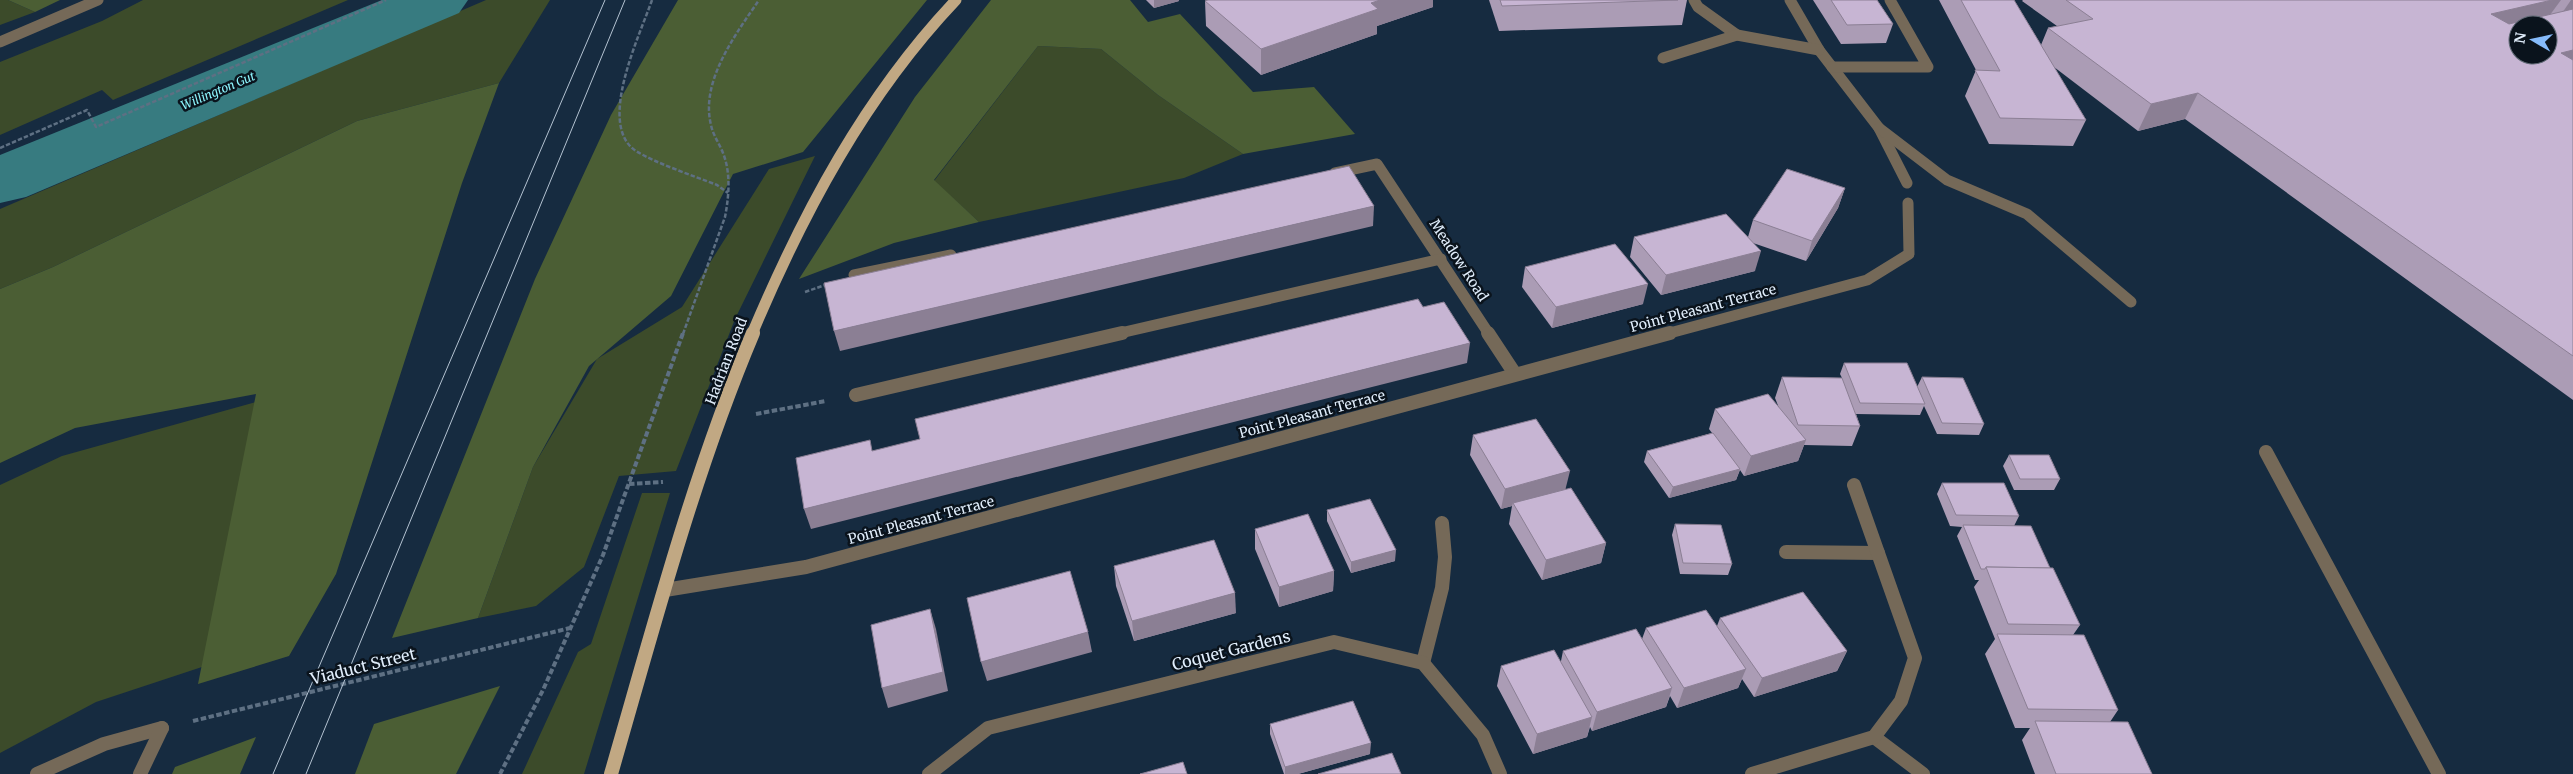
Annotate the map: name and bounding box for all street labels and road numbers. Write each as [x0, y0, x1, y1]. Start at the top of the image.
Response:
street label: Meadow Road [1426, 216, 1493, 305]
street label: Point Pleasant Terrace [1628, 280, 1778, 336]
street label: Hadrian Road [701, 314, 751, 407]
street label: Point Pleasant Terrace [1237, 386, 1387, 442]
street label: Point Pleasant Terrace [846, 492, 996, 548]
street label: Coquet Gardens [1170, 626, 1292, 674]
street label: Viaduct Street [307, 643, 418, 689]

